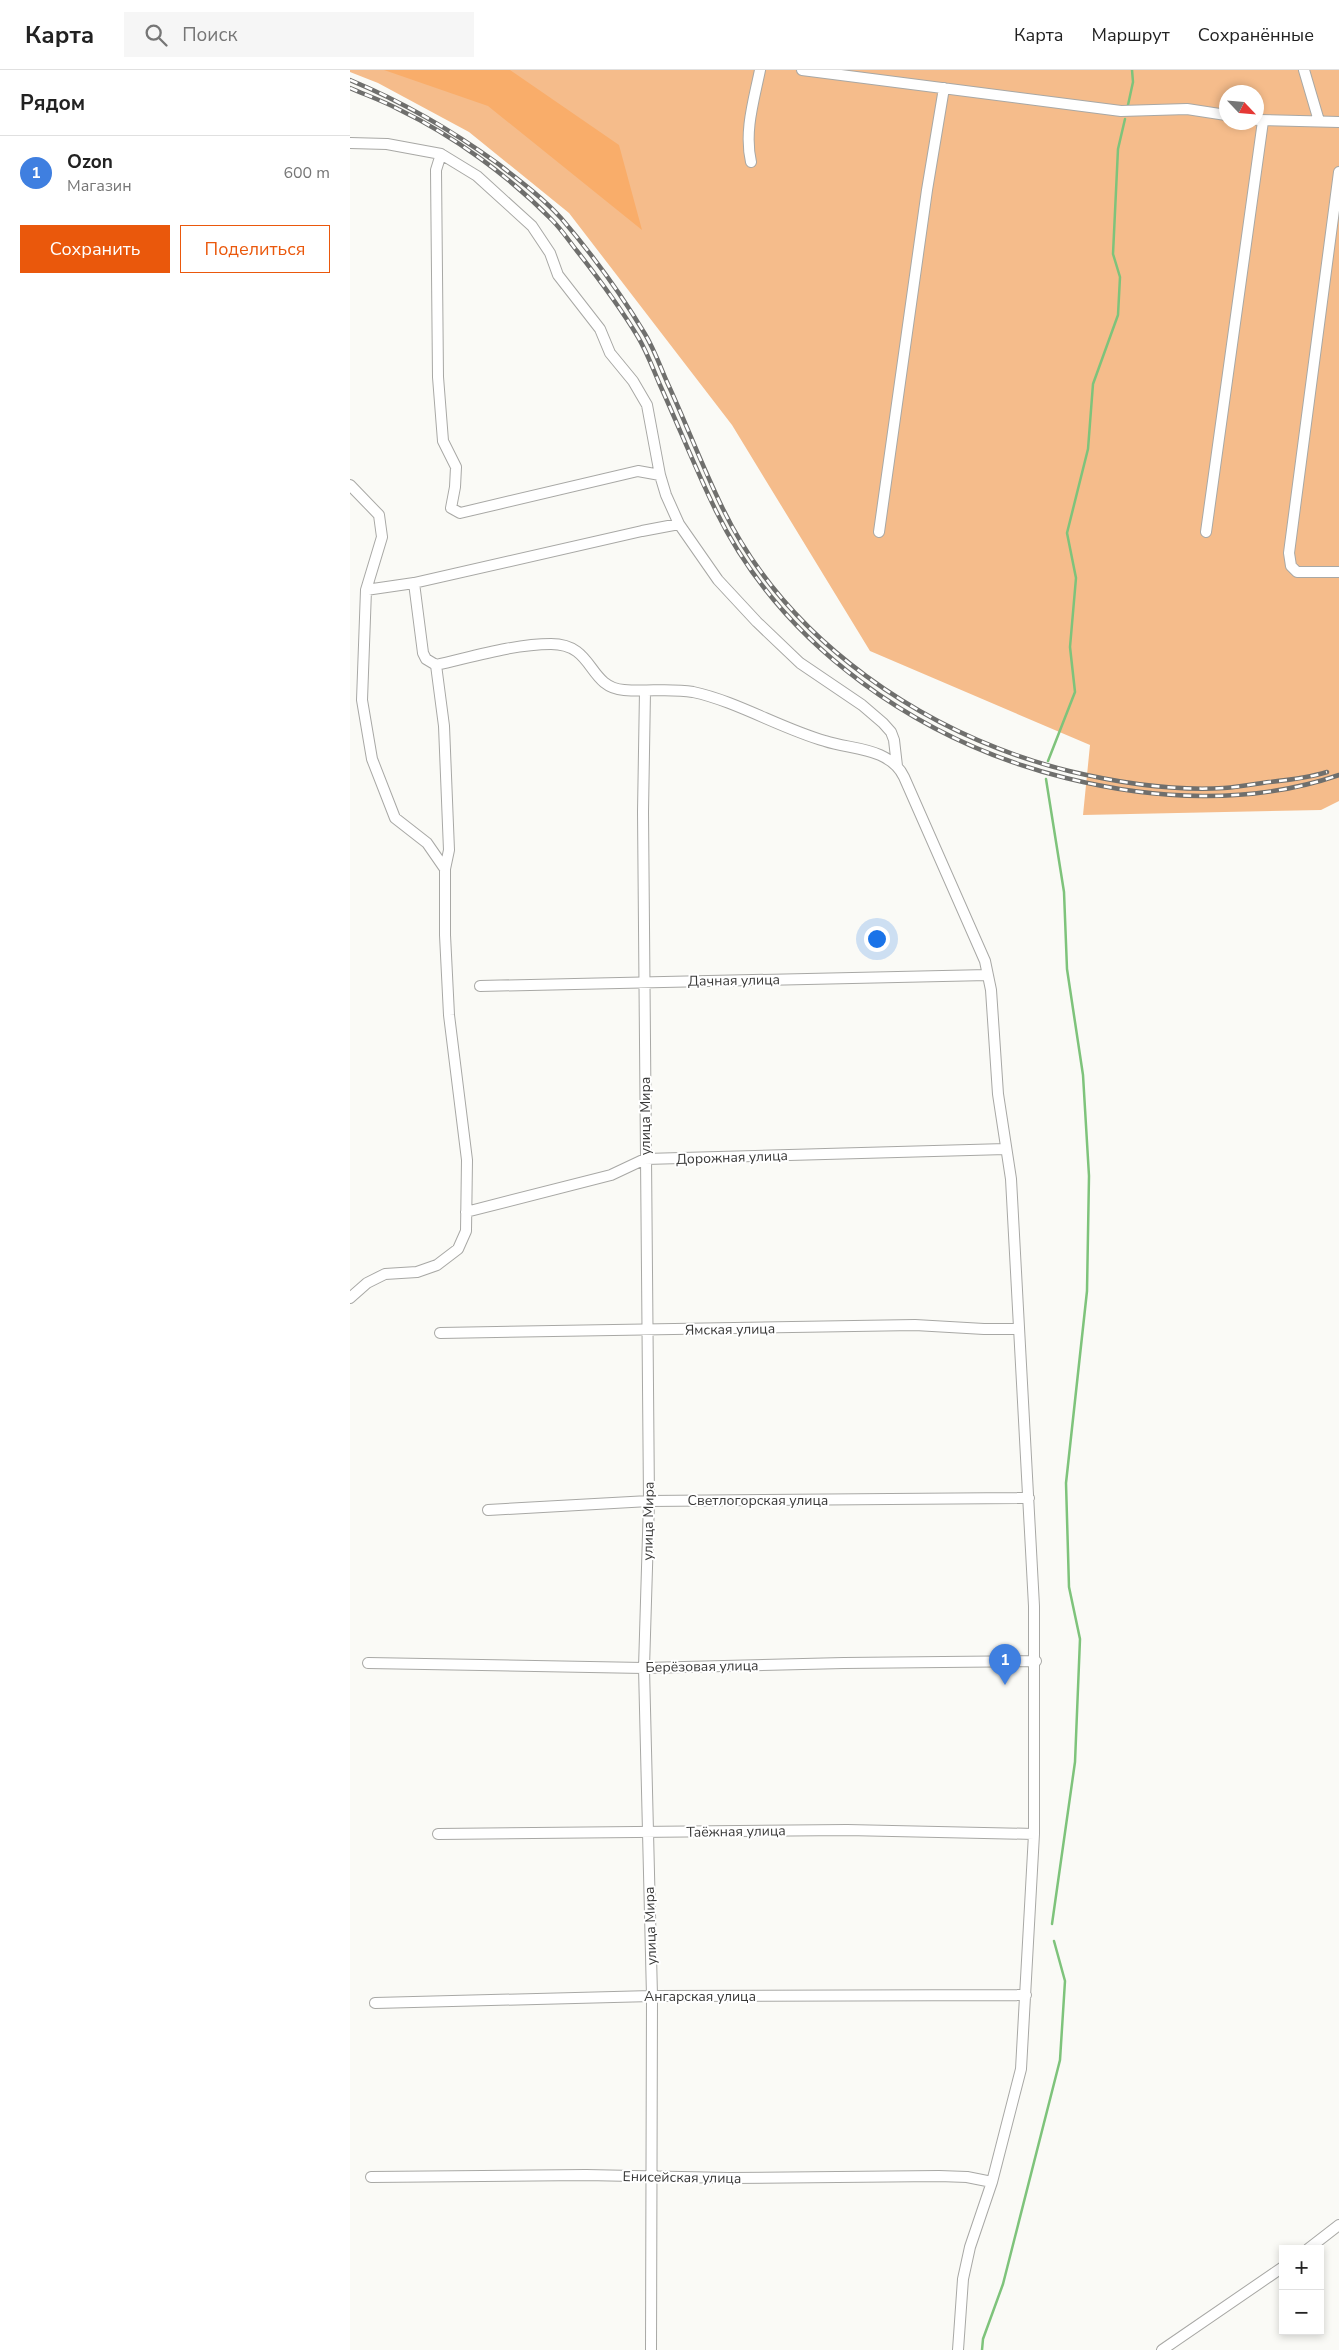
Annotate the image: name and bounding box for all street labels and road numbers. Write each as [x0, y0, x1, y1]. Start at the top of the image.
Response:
street label: Дачная улица [688, 970, 780, 991]
street label: улица Мира [636, 1077, 655, 1155]
street label: Дорожная улица [676, 1146, 788, 1169]
street label: Ямская улица [685, 1319, 775, 1340]
street label: улица Мира [638, 1482, 659, 1560]
street label: Светлогорская улица [688, 1491, 828, 1510]
street label: Берёзовая улица [645, 1656, 759, 1677]
street label: Таёжная улица [686, 1821, 786, 1842]
street label: улица Мира [640, 1886, 661, 1966]
street label: Ангарская улица [644, 1987, 756, 2006]
street label: Енисейская улица [622, 2167, 741, 2188]

